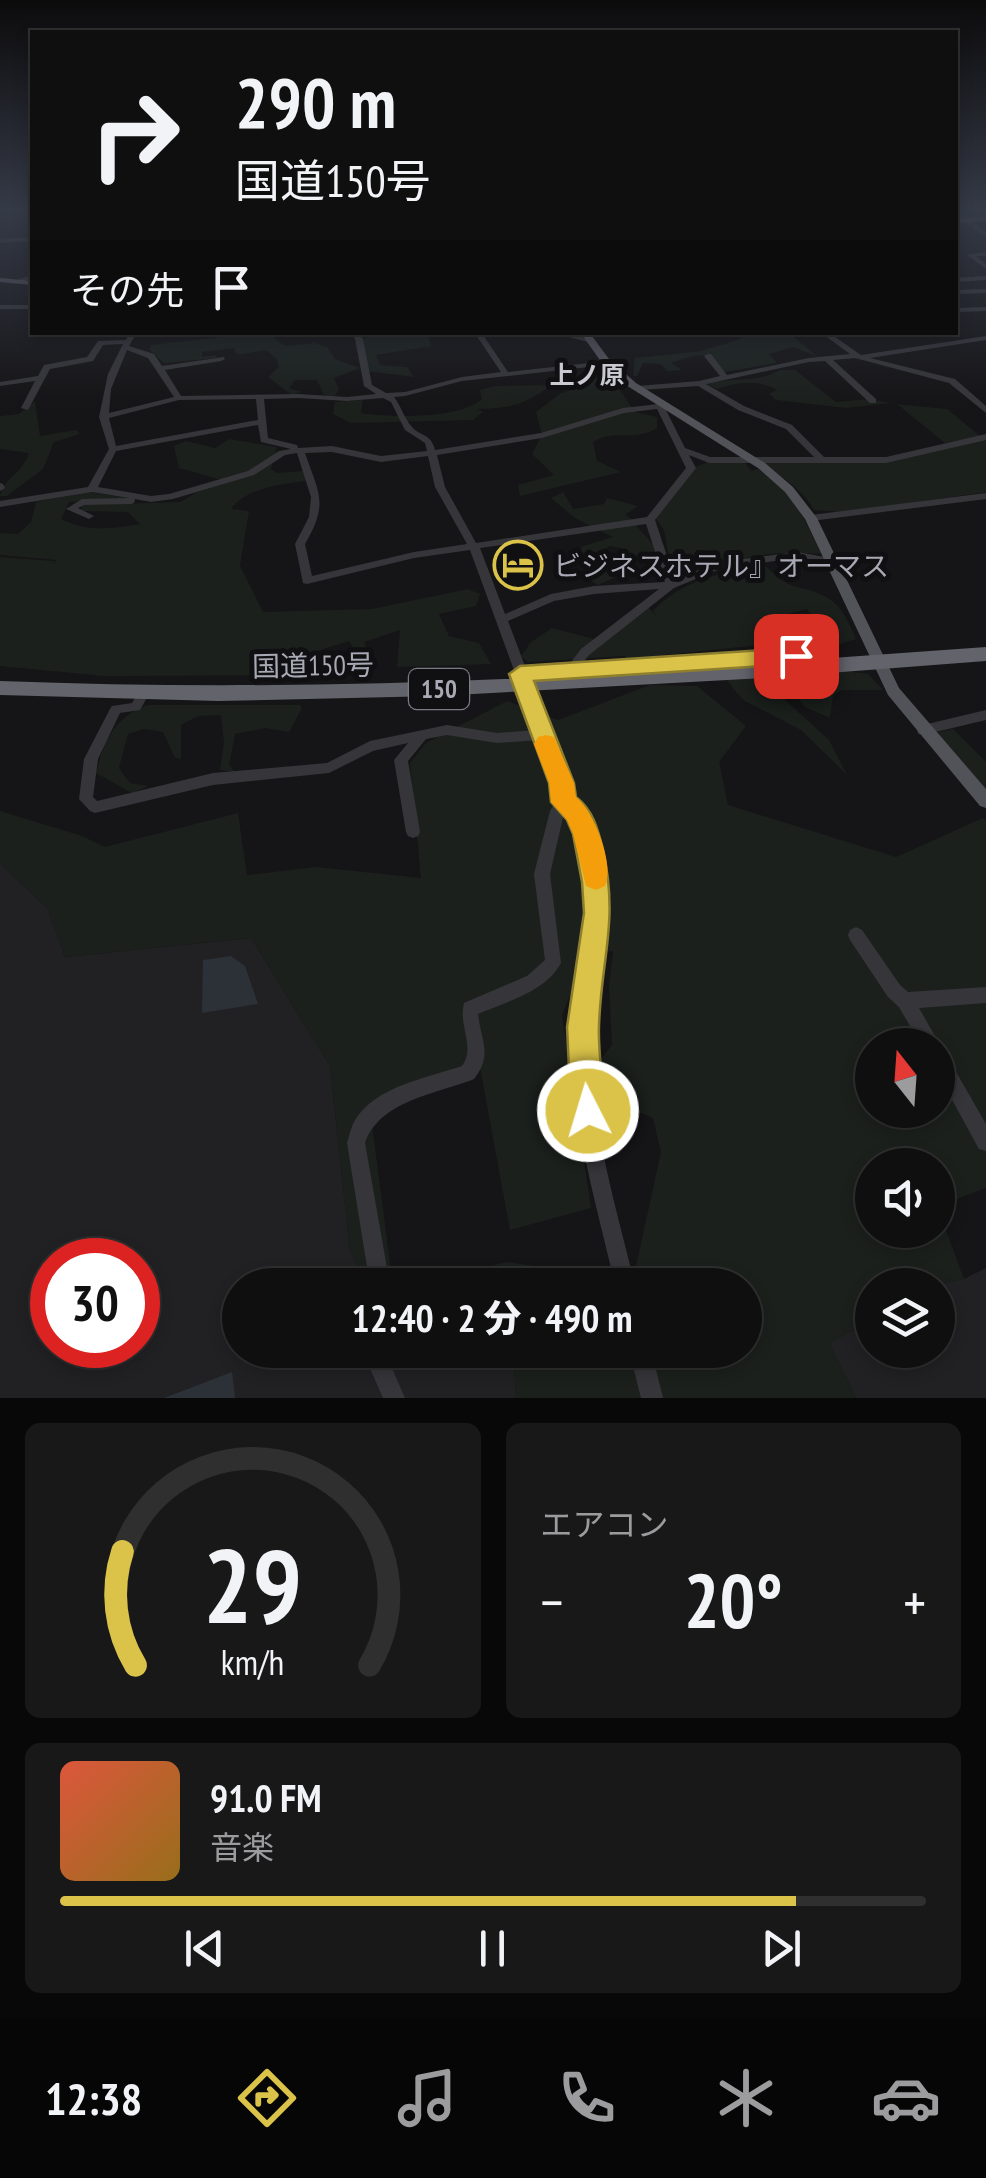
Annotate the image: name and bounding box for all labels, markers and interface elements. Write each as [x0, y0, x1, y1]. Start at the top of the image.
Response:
text: 290 m [235, 57, 396, 147]
icon: right [70, 70, 200, 200]
text: 国道150号 [235, 151, 431, 209]
icon: arrive [204, 260, 259, 315]
text: その先 [70, 265, 184, 314]
district label: 上ノ原 [549, 359, 625, 391]
hotel icon: ビジネスホテル』オーマス [492, 539, 544, 591]
place label: ビジネスホテル』オーマス [553, 547, 889, 584]
pin [754, 614, 839, 699]
icon: arrive [769, 629, 824, 684]
street label: 国道150号 [252, 645, 374, 685]
road number: 150 [409, 669, 469, 709]
north arrow [855, 1028, 955, 1128]
map controls [855, 1028, 955, 1368]
position arrow [536, 1059, 640, 1163]
button: sound [855, 1148, 955, 1248]
speed limit sign: 30 [30, 1238, 160, 1368]
button: layers [855, 1268, 955, 1368]
text: 12:40 · 2 分 · 490 m [352, 1293, 632, 1342]
text: エアコン [541, 1503, 669, 1545]
text: 29 [203, 1517, 302, 1652]
text: 20° [684, 1552, 783, 1649]
text: − [541, 1566, 563, 1637]
text: + [903, 1566, 926, 1637]
text: km/h [221, 1639, 284, 1685]
text: 91.0 FM [210, 1773, 322, 1822]
text: 音楽 [210, 1826, 274, 1868]
icon: previous [177, 1921, 232, 1976]
icon: pause [465, 1921, 520, 1976]
icon: next [754, 1921, 809, 1976]
icon: directions [232, 2063, 302, 2133]
icon: music [392, 2063, 462, 2133]
icon: phone [552, 2063, 622, 2133]
icon: climate [711, 2063, 781, 2133]
icon: car [871, 2063, 941, 2133]
text: 12:38 [45, 2069, 142, 2127]

